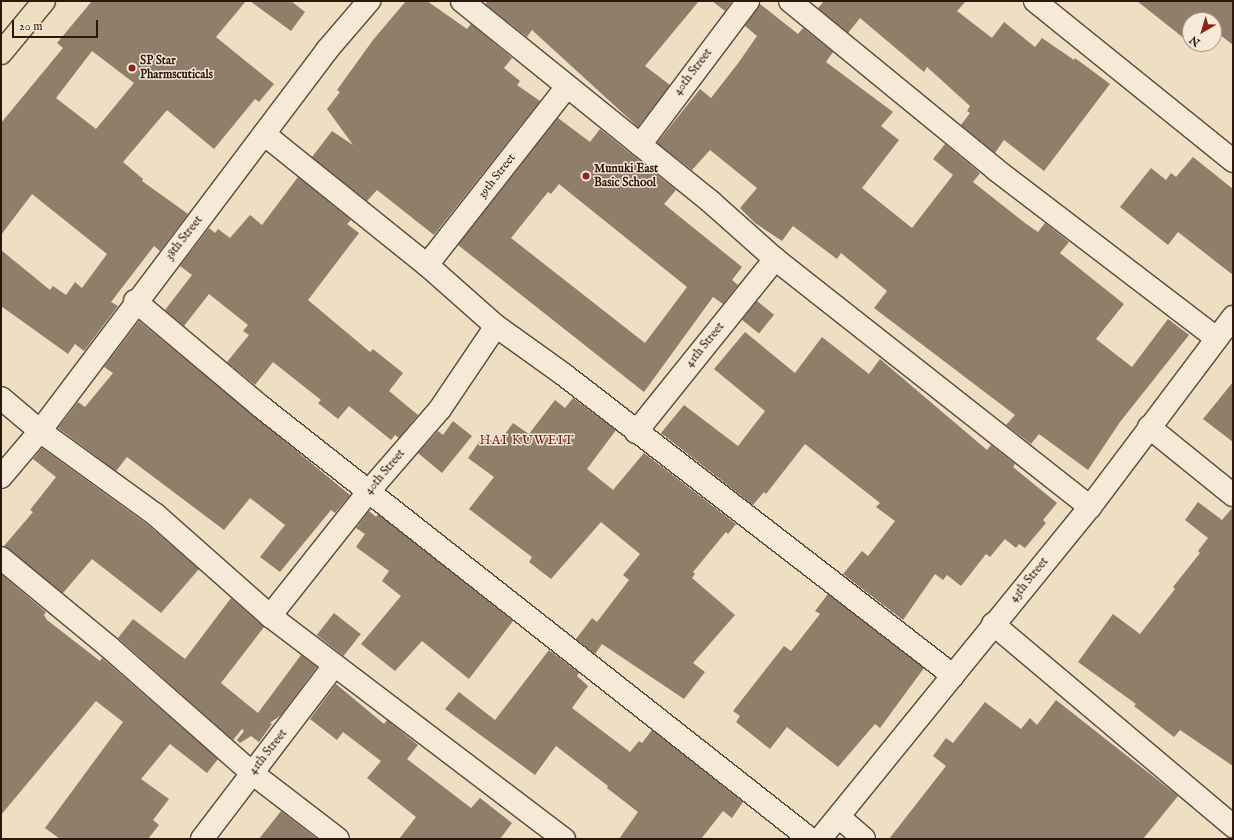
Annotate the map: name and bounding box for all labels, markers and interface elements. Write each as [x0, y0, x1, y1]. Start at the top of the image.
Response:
scale bar [14, 12, 100, 38]
north arrow [1182, 12, 1222, 52]
text: 20 m [19, 19, 42, 34]
text: N [1187, 32, 1203, 49]
street label: 40th Street [671, 46, 715, 98]
place label: SP Star Pharmscuticals [140, 54, 213, 82]
marker: SP Star Pharmscuticals [127, 63, 137, 73]
street label: 39th Street [475, 151, 519, 201]
place label: Munuki East Basic School [594, 162, 658, 190]
marker: Munuki East Basic School [581, 171, 591, 181]
street label: 38th Street [162, 213, 206, 263]
street label: 41th Street [683, 320, 727, 370]
district label: HAI KUWEIT [479, 433, 575, 449]
street label: 40th Street [362, 446, 408, 498]
street label: 43th Street [1007, 555, 1051, 605]
street label: 41th Street [246, 727, 290, 777]

